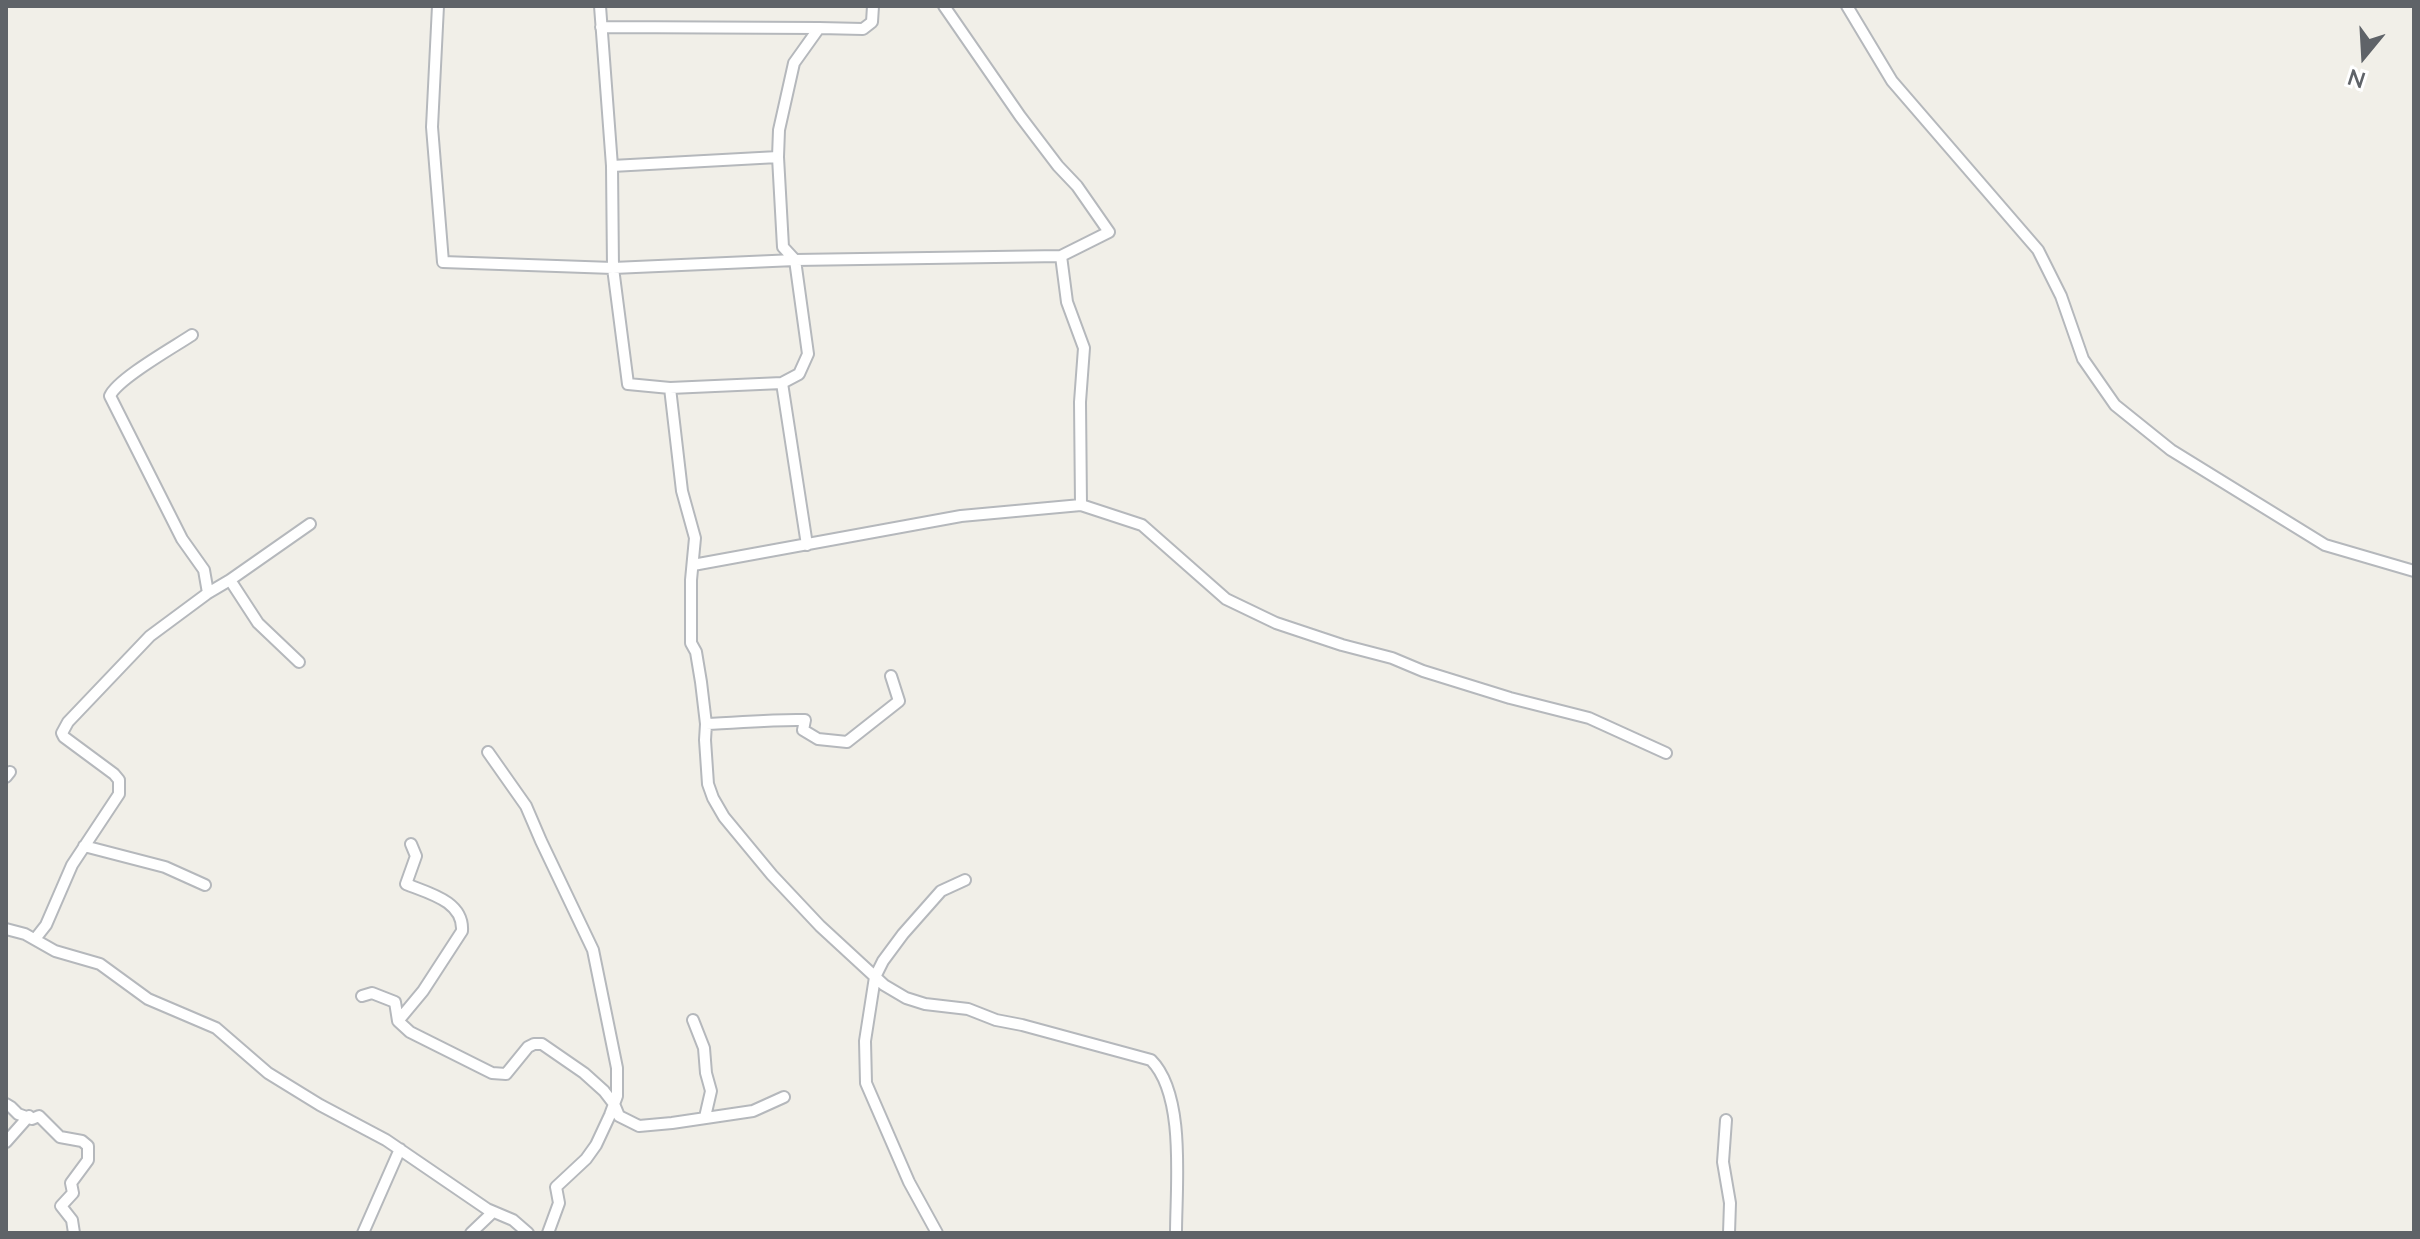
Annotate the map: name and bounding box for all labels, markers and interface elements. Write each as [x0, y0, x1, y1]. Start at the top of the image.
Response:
north arrow [2324, 16, 2404, 96]
text: N [2344, 64, 2369, 95]

